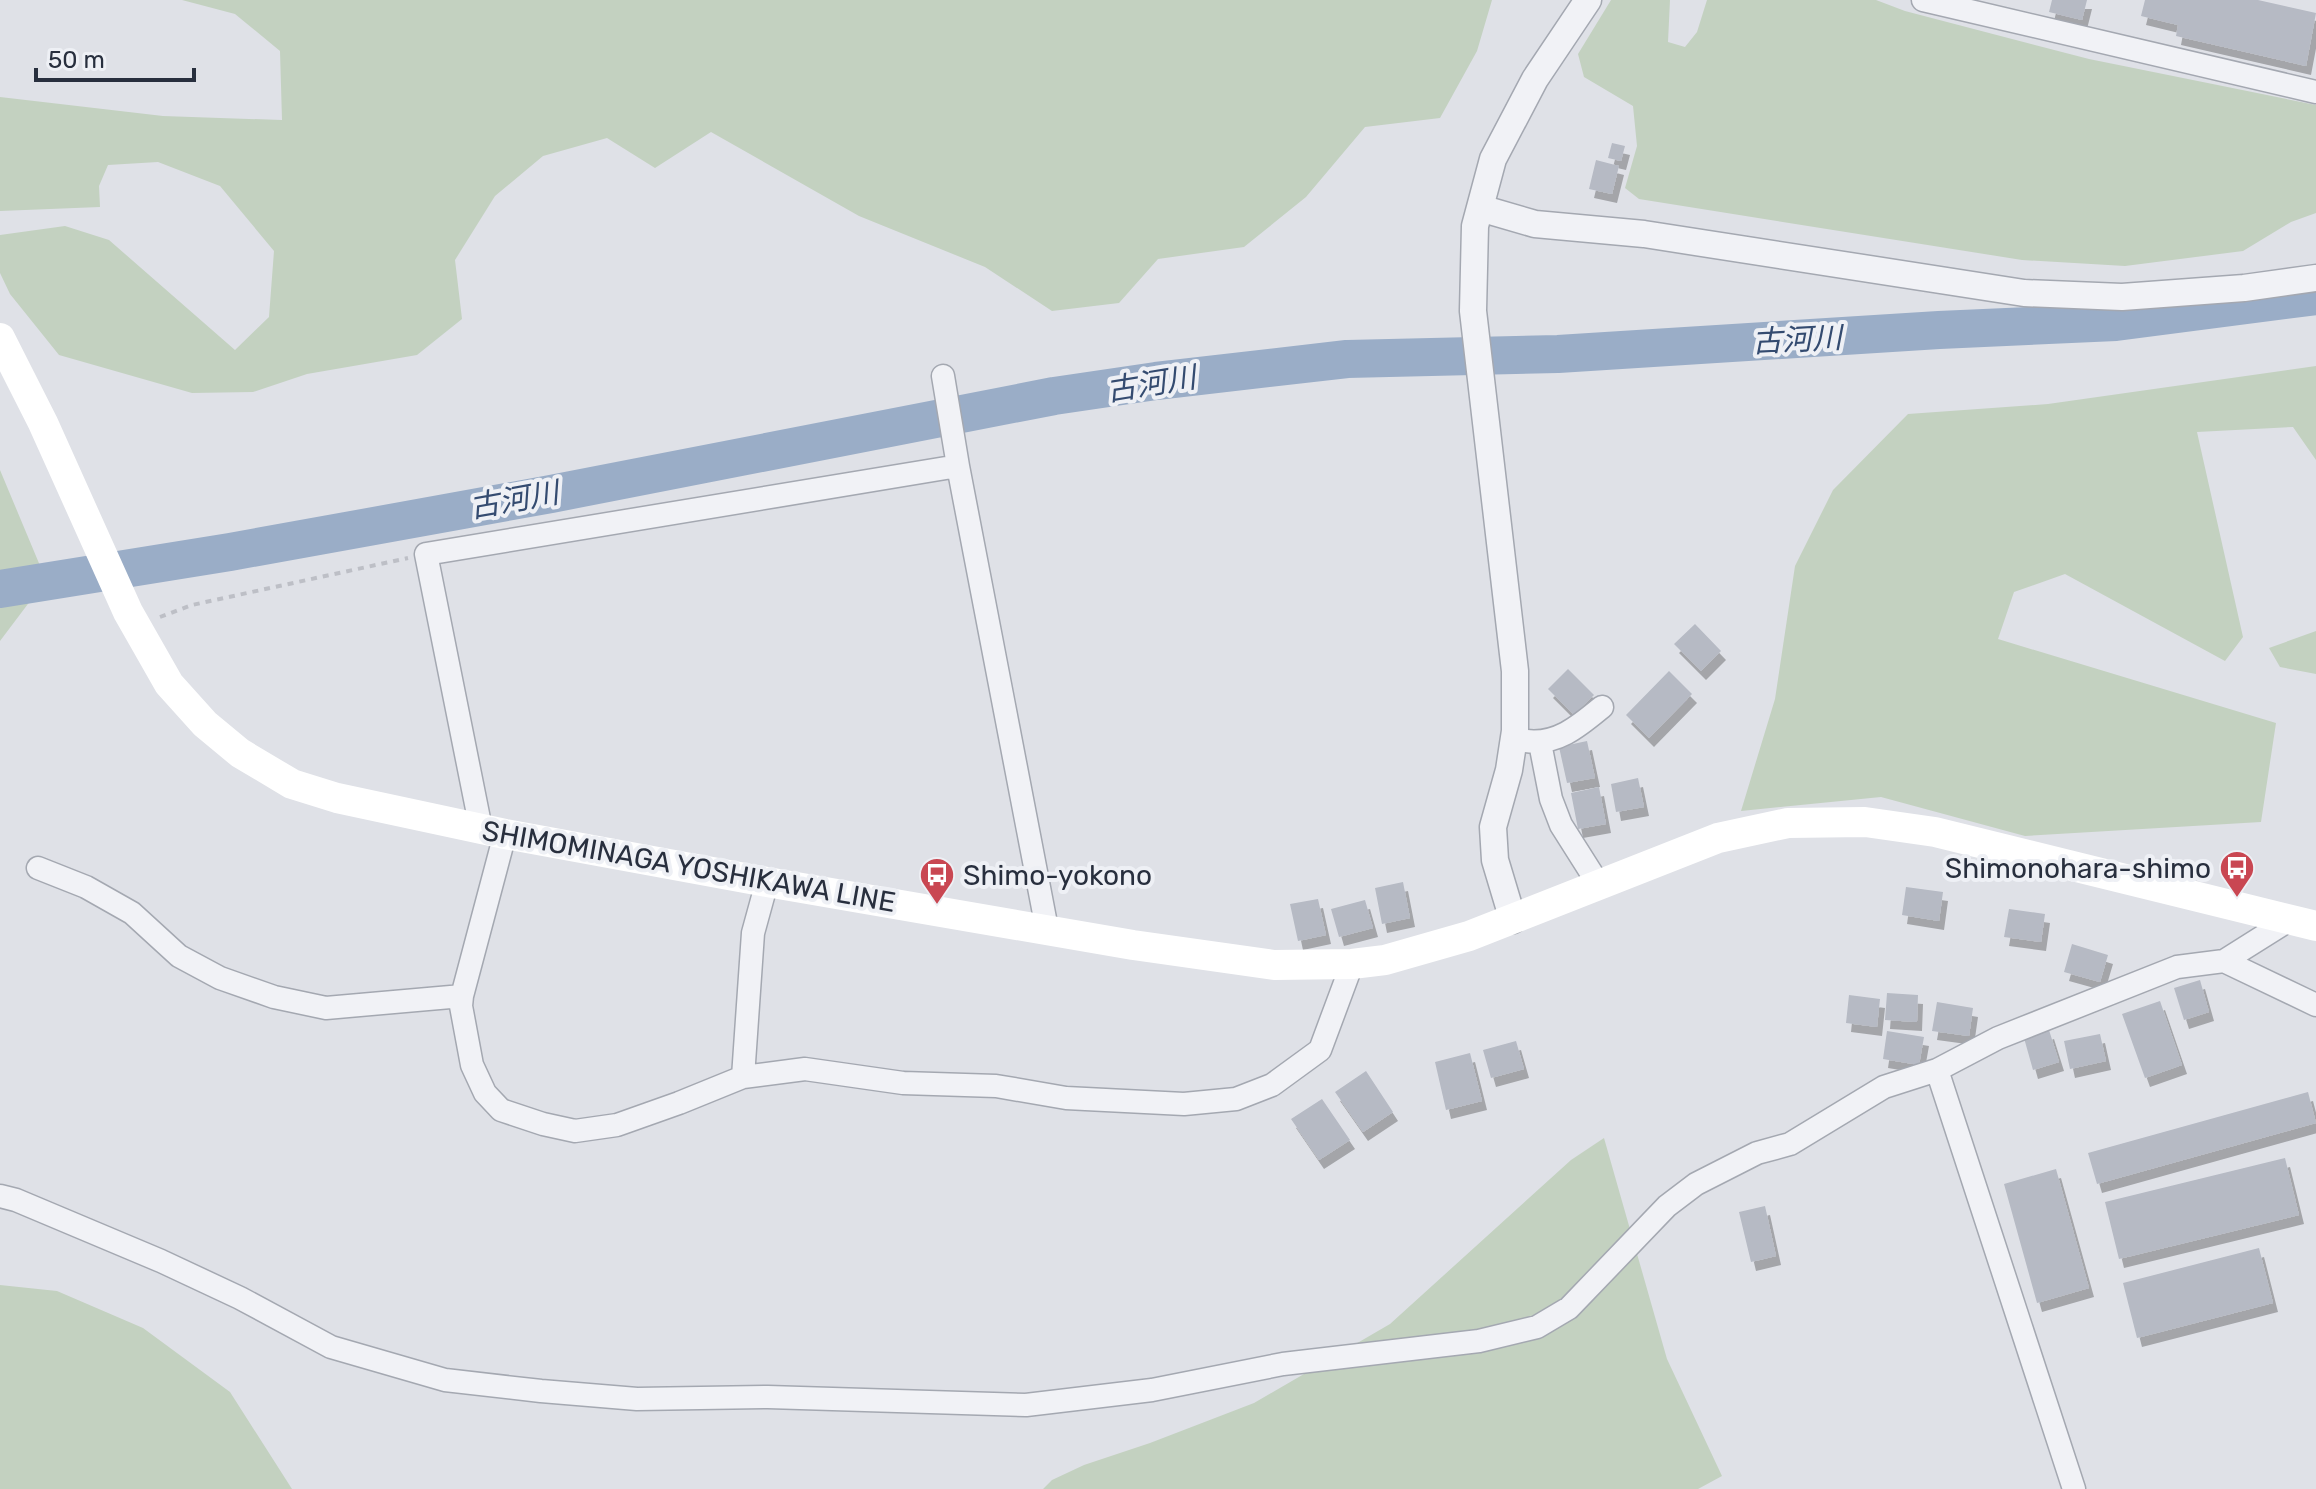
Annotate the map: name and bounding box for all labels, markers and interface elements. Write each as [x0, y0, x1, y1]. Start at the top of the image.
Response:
scale bar [36, 32, 194, 82]
text: 50 m [48, 46, 105, 74]
water label: 古河川 [1751, 320, 1846, 360]
water label: 古河川 [1104, 359, 1201, 409]
water label: 古河川 [467, 474, 564, 526]
street label: SHIMOMINAGA YOSHIKAWA LINE [480, 814, 898, 919]
bus stop icon: Shimonohara-shimo [2218, 849, 2256, 899]
place label: Shimonohara-shimo [1945, 852, 2211, 885]
bus stop icon: Shimo-yokono [918, 856, 956, 906]
place label: Shimo-yokono [963, 859, 1152, 892]

